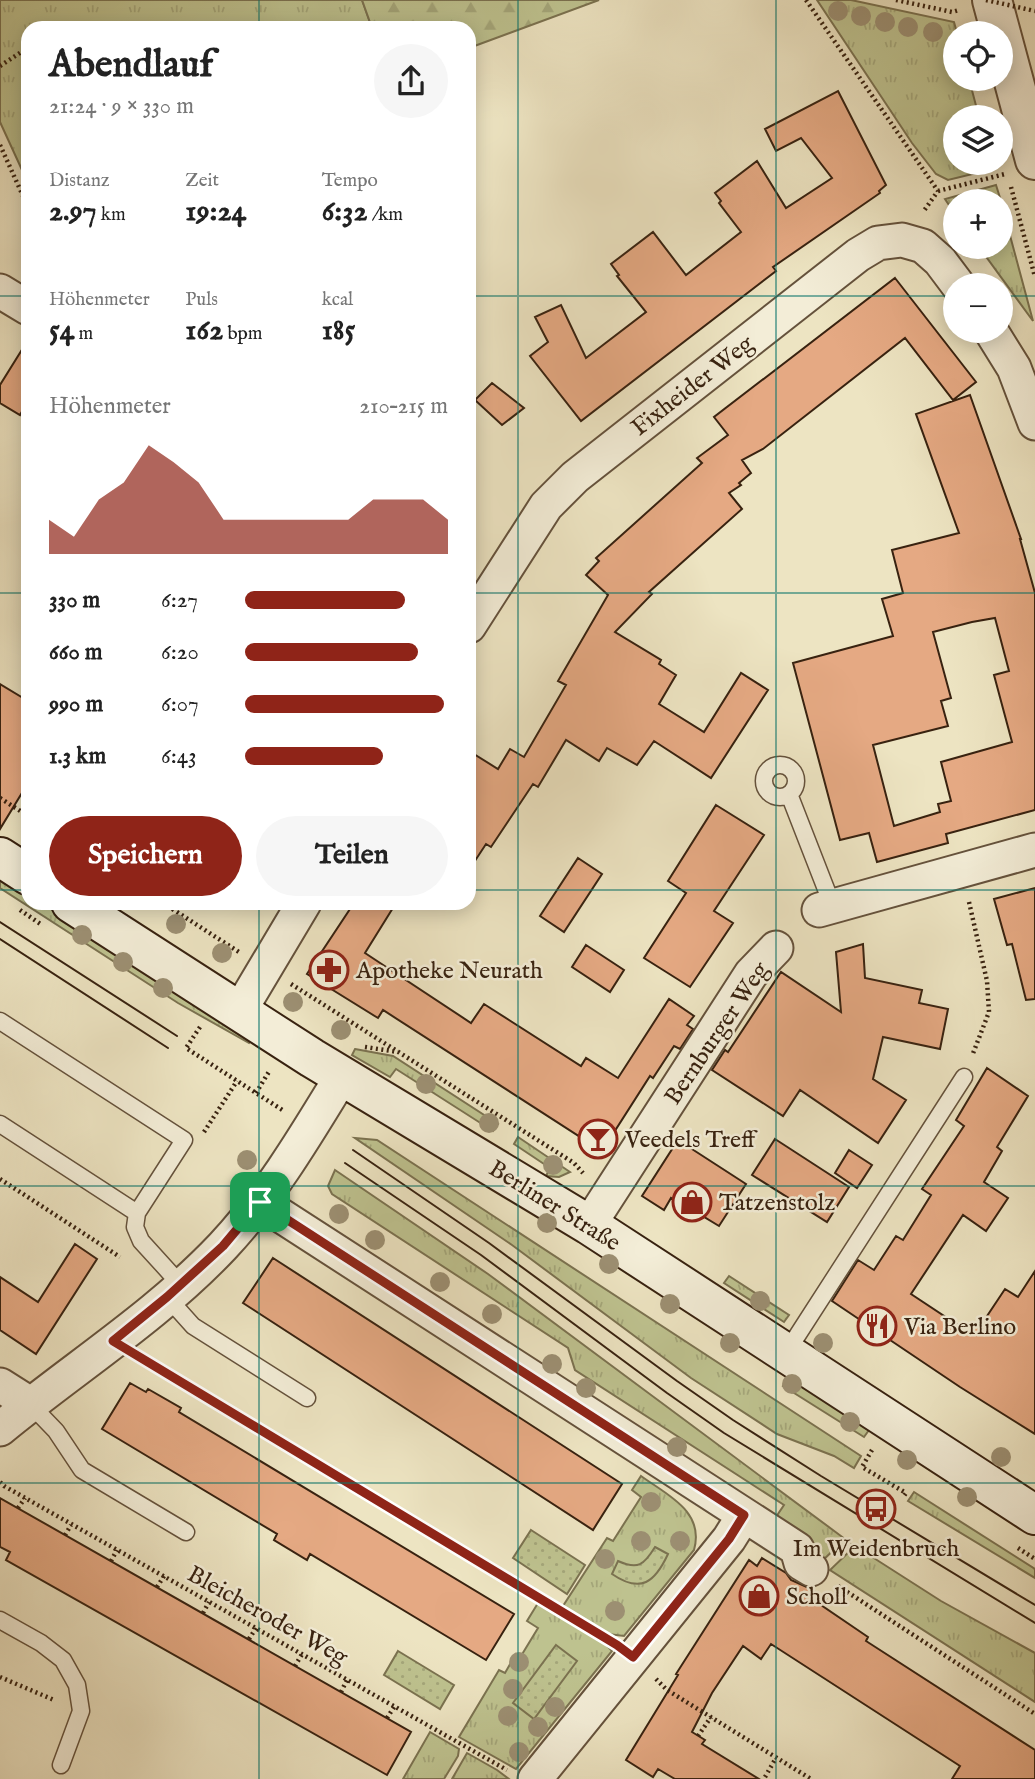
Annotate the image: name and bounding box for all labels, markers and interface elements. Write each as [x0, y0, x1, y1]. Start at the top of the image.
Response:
map controls [943, 21, 1013, 343]
button: locate [943, 21, 1013, 91]
text: Abendlauf [49, 42, 213, 90]
button: share [374, 44, 448, 118]
text: 21:24 · 9 × 330 m [49, 92, 194, 121]
button: layers [943, 105, 1013, 175]
text: Distanz [49, 169, 110, 193]
text: Zeit [185, 169, 219, 193]
text: Tempo [322, 169, 378, 193]
button: + [943, 189, 1013, 259]
text: 2.97 [49, 193, 97, 231]
text: 19:24 [185, 193, 246, 231]
text: 6:32 [322, 193, 368, 231]
text: km [97, 203, 126, 227]
text: /km [368, 203, 403, 227]
button: − [943, 273, 1013, 343]
text: Höhenmeter [49, 288, 150, 312]
text: Puls [185, 288, 218, 312]
text: kcal [322, 288, 353, 312]
text: 54 [49, 312, 74, 350]
text: 162 [185, 312, 223, 350]
text: 185 [322, 312, 355, 350]
text: m [74, 322, 93, 346]
text: bpm [223, 322, 262, 346]
street label: Fixheider Weg [625, 328, 761, 444]
text: Höhenmeter [49, 392, 171, 421]
text: 210–215 m [359, 392, 448, 421]
text: 330 m [49, 586, 100, 615]
text: 6:27 [161, 586, 198, 615]
text: 660 m [49, 638, 103, 667]
text: 6:20 [161, 638, 199, 667]
text: 990 m [49, 690, 103, 719]
text: 6:07 [161, 690, 199, 719]
text: 1.3 km [49, 742, 106, 771]
text: 6:43 [161, 742, 197, 771]
button: Speichern [49, 816, 242, 896]
button: Teilen [256, 816, 448, 896]
pharmacy icon: Apotheke Neurath [308, 949, 350, 991]
street label: Bernburger Weg [658, 955, 777, 1111]
place label: Apotheke Neurath [355, 956, 543, 987]
bar icon: Veedels Treff [577, 1118, 619, 1160]
place label: Veedels Treff [624, 1125, 758, 1156]
street label: Berliner Straße [483, 1153, 626, 1259]
pin [230, 1172, 290, 1232]
shop icon: Tatzenstolz [671, 1181, 713, 1223]
icon: arrive [241, 1183, 279, 1221]
place label: Tatzenstolz [719, 1188, 835, 1219]
restaurant icon: Via Berlino [856, 1305, 898, 1347]
place label: Via Berlino [903, 1312, 1016, 1343]
bus stop icon: Im Weidenbruch [855, 1488, 897, 1530]
place label: Im Weidenbruch [793, 1534, 960, 1565]
street label: Bleicheroder Weg [181, 1559, 354, 1674]
shop icon: Scholl [738, 1575, 780, 1617]
place label: Scholl [786, 1582, 848, 1613]

